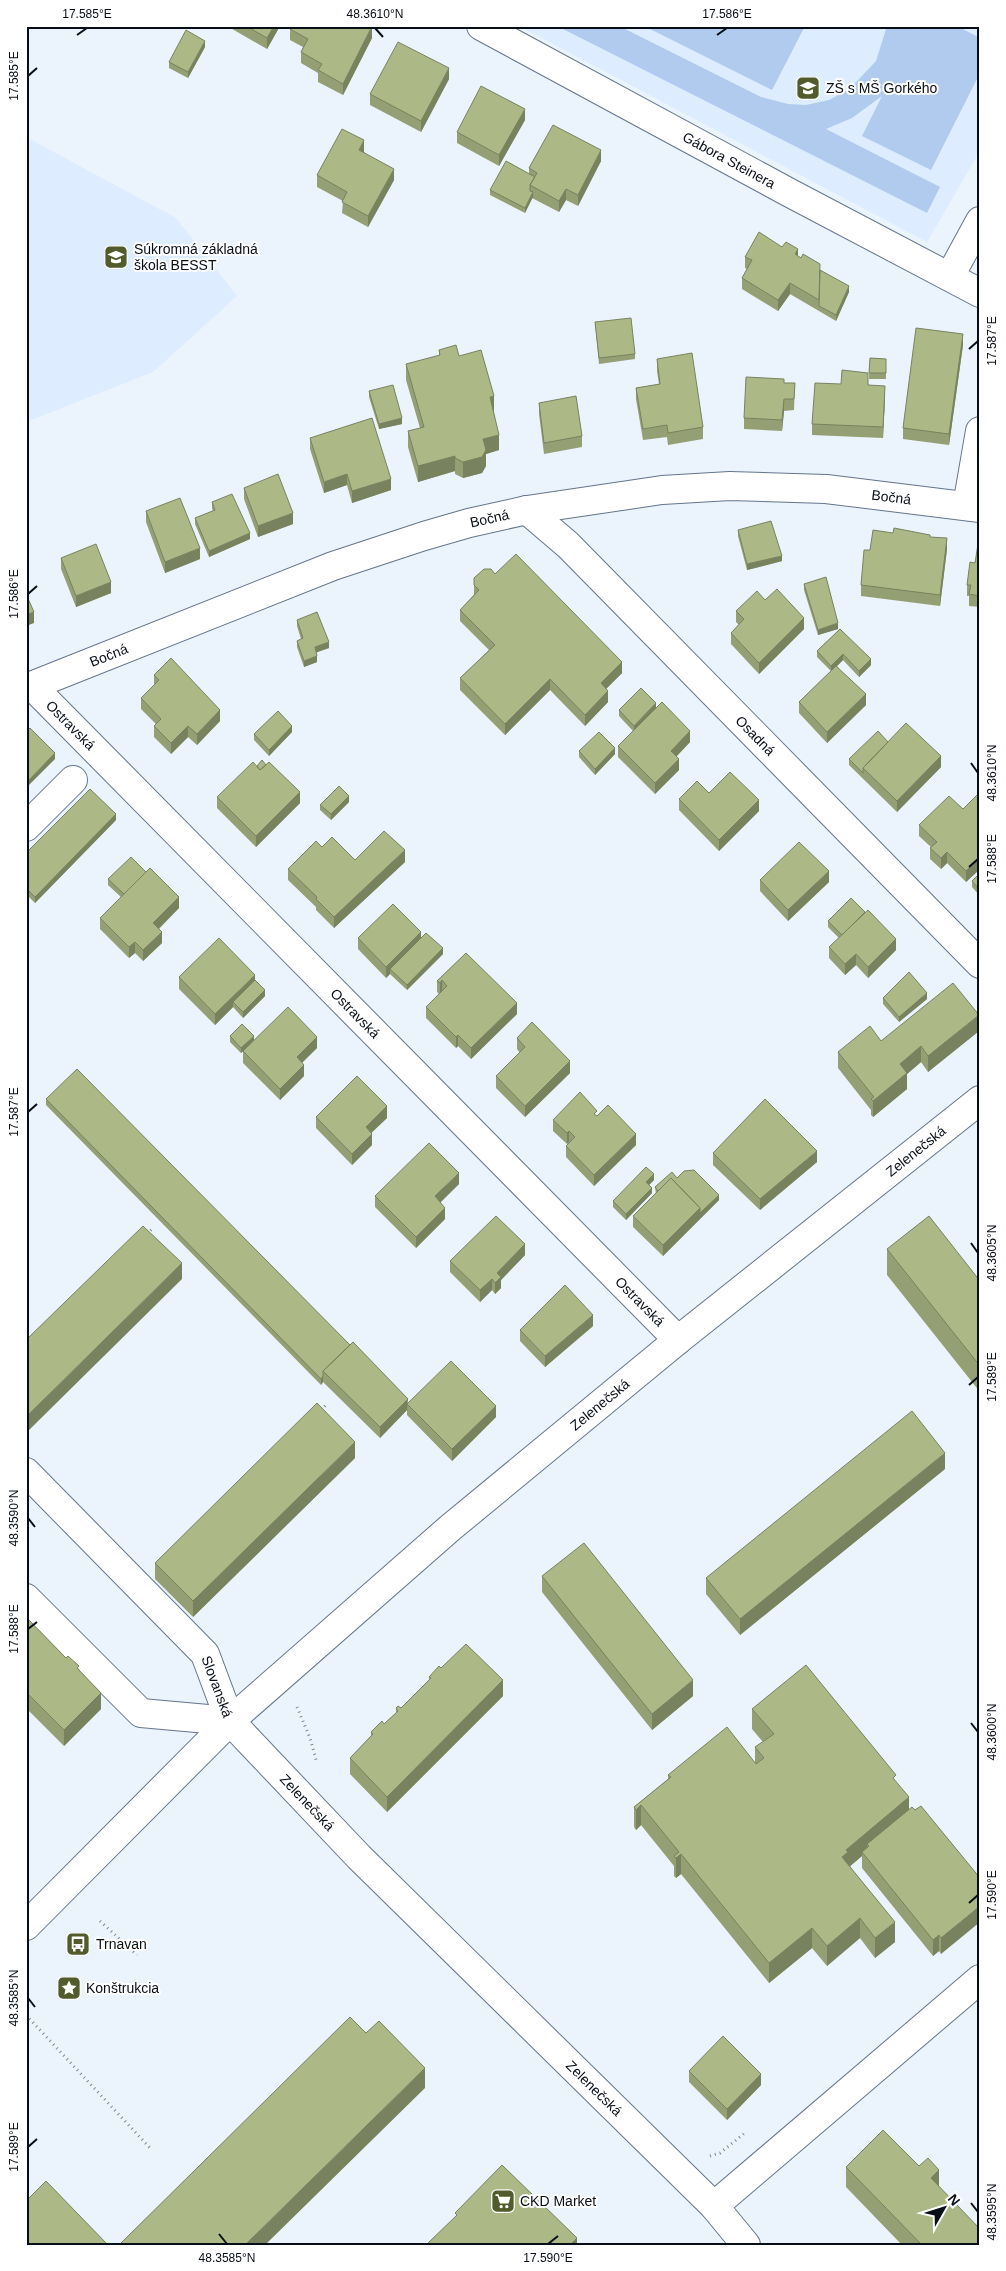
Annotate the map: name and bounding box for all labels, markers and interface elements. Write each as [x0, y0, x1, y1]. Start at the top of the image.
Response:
text: 17.585°E [62, 7, 112, 21]
text: 48.3610°N [347, 7, 403, 21]
text: 17.586°E [702, 7, 752, 21]
text: 17.585°E [7, 51, 21, 101]
school or university icon: ZŠ s MŠ Gorkého [795, 75, 821, 101]
place label: ZŠ s MŠ Gorkého [826, 80, 937, 96]
street label: Gábora Steinera [680, 129, 778, 192]
place label: Súkromná základná škola BESST [134, 241, 258, 273]
school or university icon: Súkromná základná škola BESST [103, 244, 129, 270]
text: 17.587°E [985, 316, 999, 366]
street label: Bočná [871, 487, 912, 507]
street label: Bočná [468, 506, 511, 531]
text: 17.586°E [7, 569, 21, 619]
street label: Bočná [87, 640, 130, 670]
street label: Ostravská [43, 697, 99, 753]
street label: Osadná [732, 712, 778, 759]
text: 48.3610°N [985, 745, 999, 801]
text: 17.588°E [985, 834, 999, 884]
street label: Ostravská [327, 985, 383, 1041]
text: 17.587°E [7, 1087, 21, 1137]
street label: Zelenečská [883, 1122, 949, 1180]
text: 48.3605°N [985, 1225, 999, 1281]
street label: Ostravská [612, 1273, 668, 1330]
text: 17.589°E [985, 1352, 999, 1402]
street label: Zelenečská [567, 1375, 633, 1433]
text: 48.3590°N [7, 1490, 21, 1546]
text: 17.588°E [7, 1604, 21, 1654]
street label: Slovanská [198, 1653, 236, 1720]
text: 48.3600°N [985, 1704, 999, 1760]
street label: Zelenečská [277, 1771, 338, 1834]
text: 17.590°E [985, 1870, 999, 1920]
bus stop icon: Trnavan [65, 1931, 91, 1957]
place label: Trnavan [96, 1936, 147, 1952]
text: 48.3585°N [7, 1970, 21, 2026]
place icon: Konštrukcia [56, 1975, 82, 2001]
place label: Konštrukcia [86, 1980, 159, 1996]
street label: Zelenečská [563, 2057, 625, 2119]
text: 17.589°E [7, 2122, 21, 2172]
north arrow [918, 2184, 968, 2234]
text: 48.3595°N [985, 2184, 999, 2240]
supermarket icon: CKD Market [490, 2188, 516, 2214]
text: N [945, 2191, 964, 2209]
place label: CKD Market [520, 2193, 596, 2209]
text: 48.3585°N [199, 2251, 255, 2265]
text: 17.590°E [523, 2251, 573, 2265]

